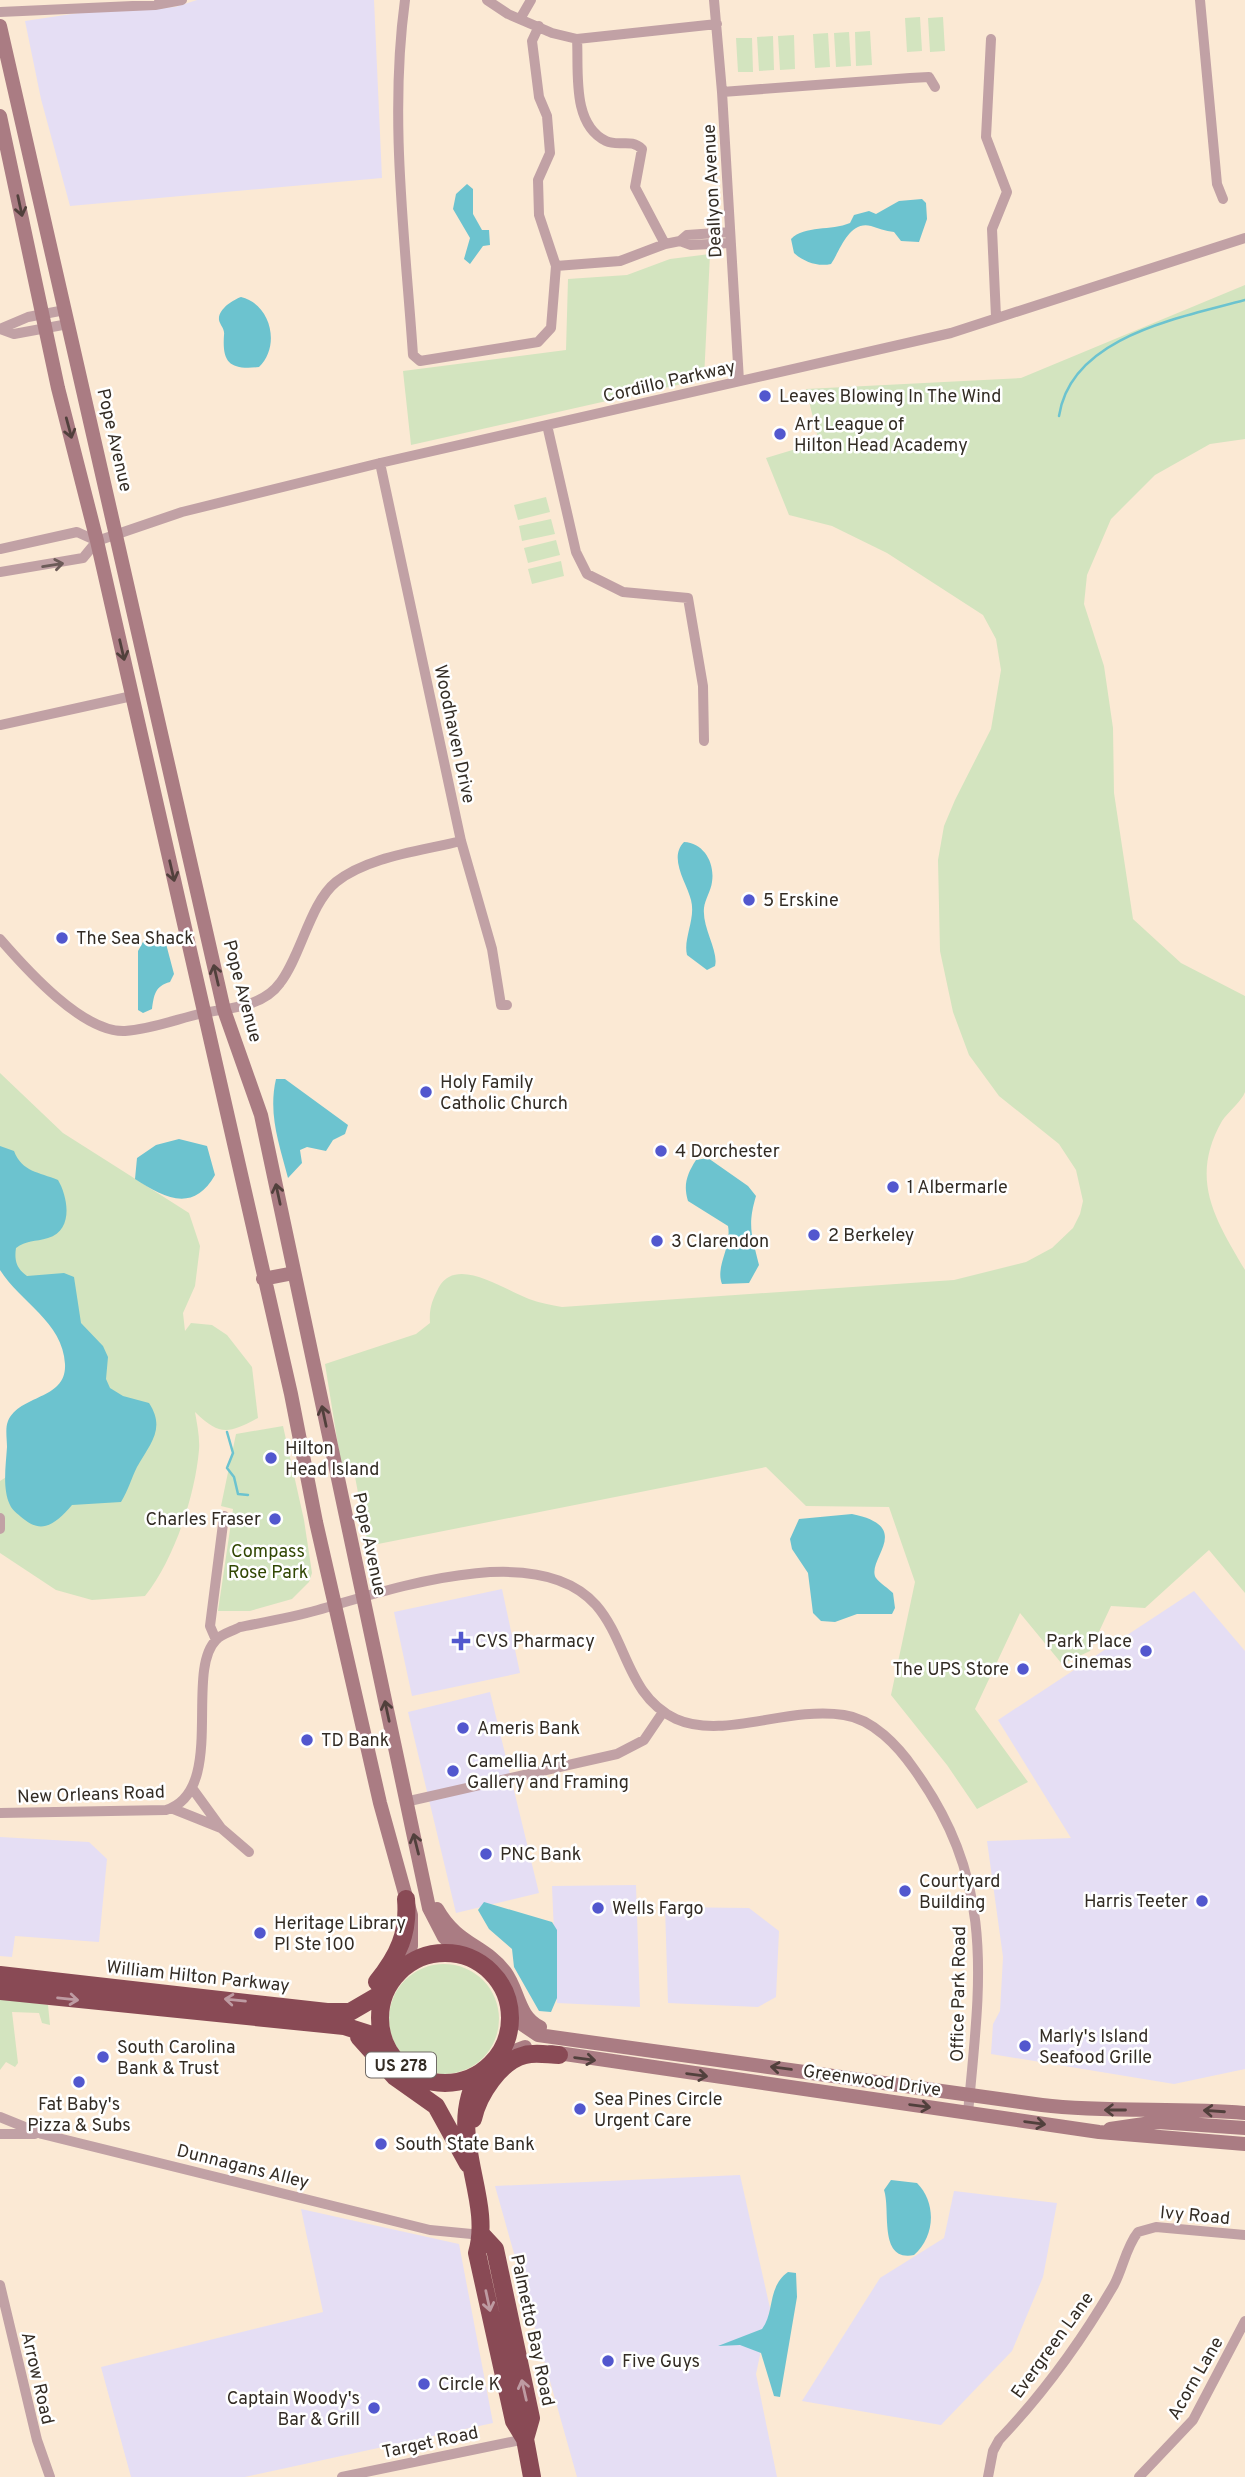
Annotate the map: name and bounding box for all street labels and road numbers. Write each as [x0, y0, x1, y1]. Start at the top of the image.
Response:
street label: Deallyon Avenue [699, 124, 728, 258]
street label: Cordillo Parkway [601, 356, 738, 409]
street label: Pope Avenue [91, 387, 137, 494]
street label: Woodhaven Drive [428, 663, 479, 806]
street label: Pope Avenue [217, 938, 266, 1045]
street label: Pope Avenue [346, 1490, 391, 1598]
street label: New Orleans Road [17, 1781, 165, 1810]
street label: Office Park Road [947, 1926, 972, 2062]
street label: William Hilton Parkway [105, 1956, 291, 1999]
road number: US 278 [366, 2052, 436, 2078]
street label: Greenwood Drive [801, 2060, 942, 2103]
street label: Dunnagans Alley [174, 2140, 311, 2195]
street label: Ivy Road [1159, 2202, 1231, 2231]
street label: Palmetto Bay Road [504, 2252, 559, 2408]
street label: Evergreen Lane [1007, 2288, 1100, 2404]
street label: Arrow Road [15, 2330, 58, 2427]
street label: Acorn Lane [1163, 2333, 1229, 2424]
street label: Target Road [380, 2422, 481, 2465]

